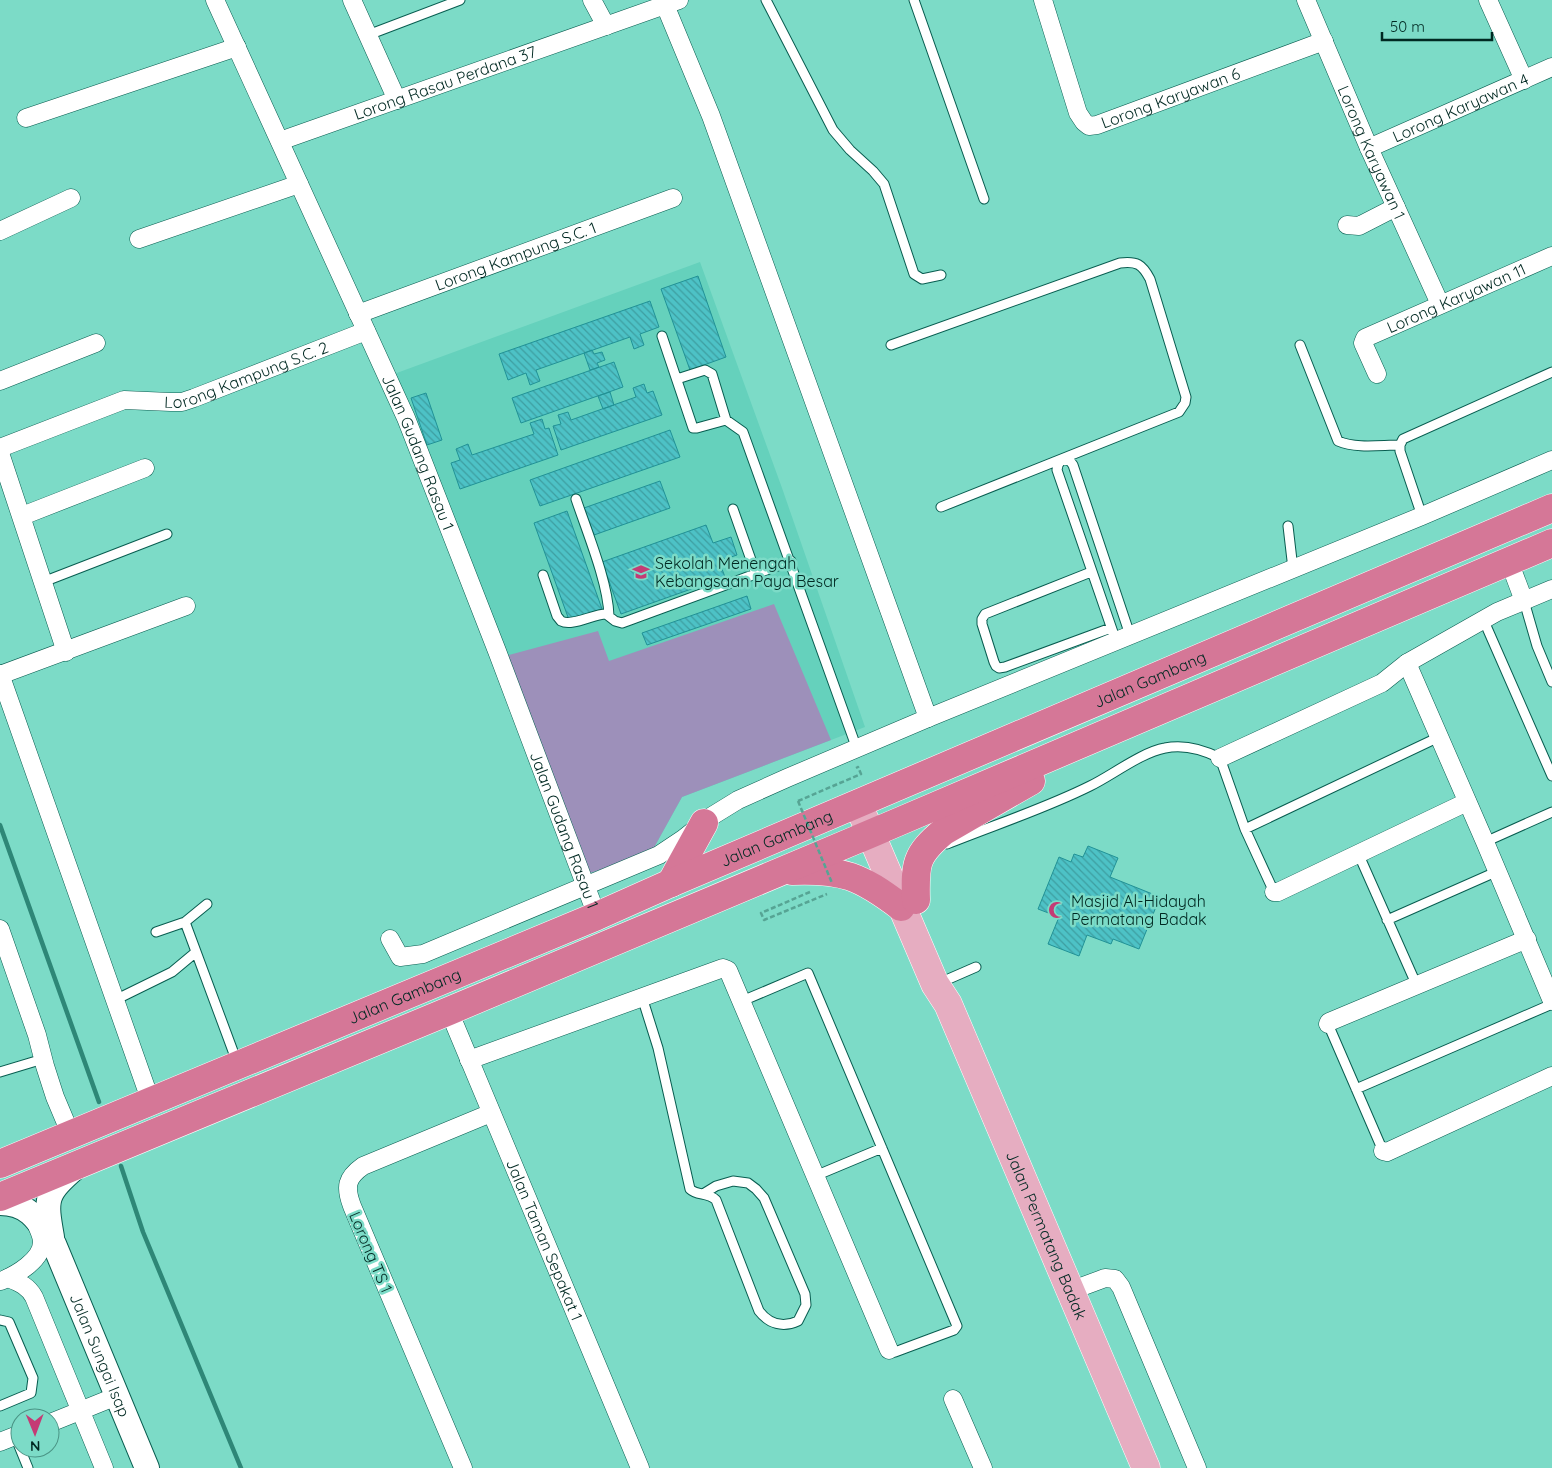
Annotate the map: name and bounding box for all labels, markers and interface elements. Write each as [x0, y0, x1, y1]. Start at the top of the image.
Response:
scale bar [1382, 10, 1492, 42]
text: 50 m [1390, 17, 1425, 36]
street label: Lorong Rasau Perdana 37 [351, 41, 539, 124]
street label: Lorong Karyawan 6 [1098, 63, 1243, 133]
street label: Lorong Karyawan 4 [1389, 69, 1531, 146]
street label: Lorong Karyawan 1 [1334, 83, 1410, 222]
street label: Lorong Kampung S.C. 1 [432, 217, 599, 295]
street label: Lorong Karyawan 11 [1384, 259, 1529, 337]
street label: Lorong Kampung S.C. 2 [164, 337, 331, 412]
street label: Jalan Gudang Rasau 1 [378, 371, 459, 533]
place label: Sekolah Menengah Kebangsaan Paya Besar [655, 553, 839, 591]
school or university icon: Sekolah Menengah Kebangsaan Paya Besar [631, 562, 651, 582]
street label: Jalan Gambang [1091, 646, 1209, 712]
street label: Jalan Gudang Rasau 1 [526, 749, 603, 911]
street label: Jalan Gambang [717, 805, 836, 871]
place label: Masjid Al-Hidayah Permatang Badak [1071, 891, 1207, 929]
mosque icon: Masjid Al-Hidayah Permatang Badak [1047, 900, 1067, 920]
street label: Jalan Gambang [345, 964, 464, 1028]
street label: Jalan Permatang Badak [1002, 1148, 1091, 1323]
street label: Jalan Taman Sepakat 1 [502, 1156, 587, 1323]
street label: Lorong TS 1 [345, 1208, 397, 1296]
street label: Jalan Sungai Isap [66, 1291, 135, 1420]
north arrow [10, 1408, 60, 1458]
text: N [30, 1437, 41, 1455]

